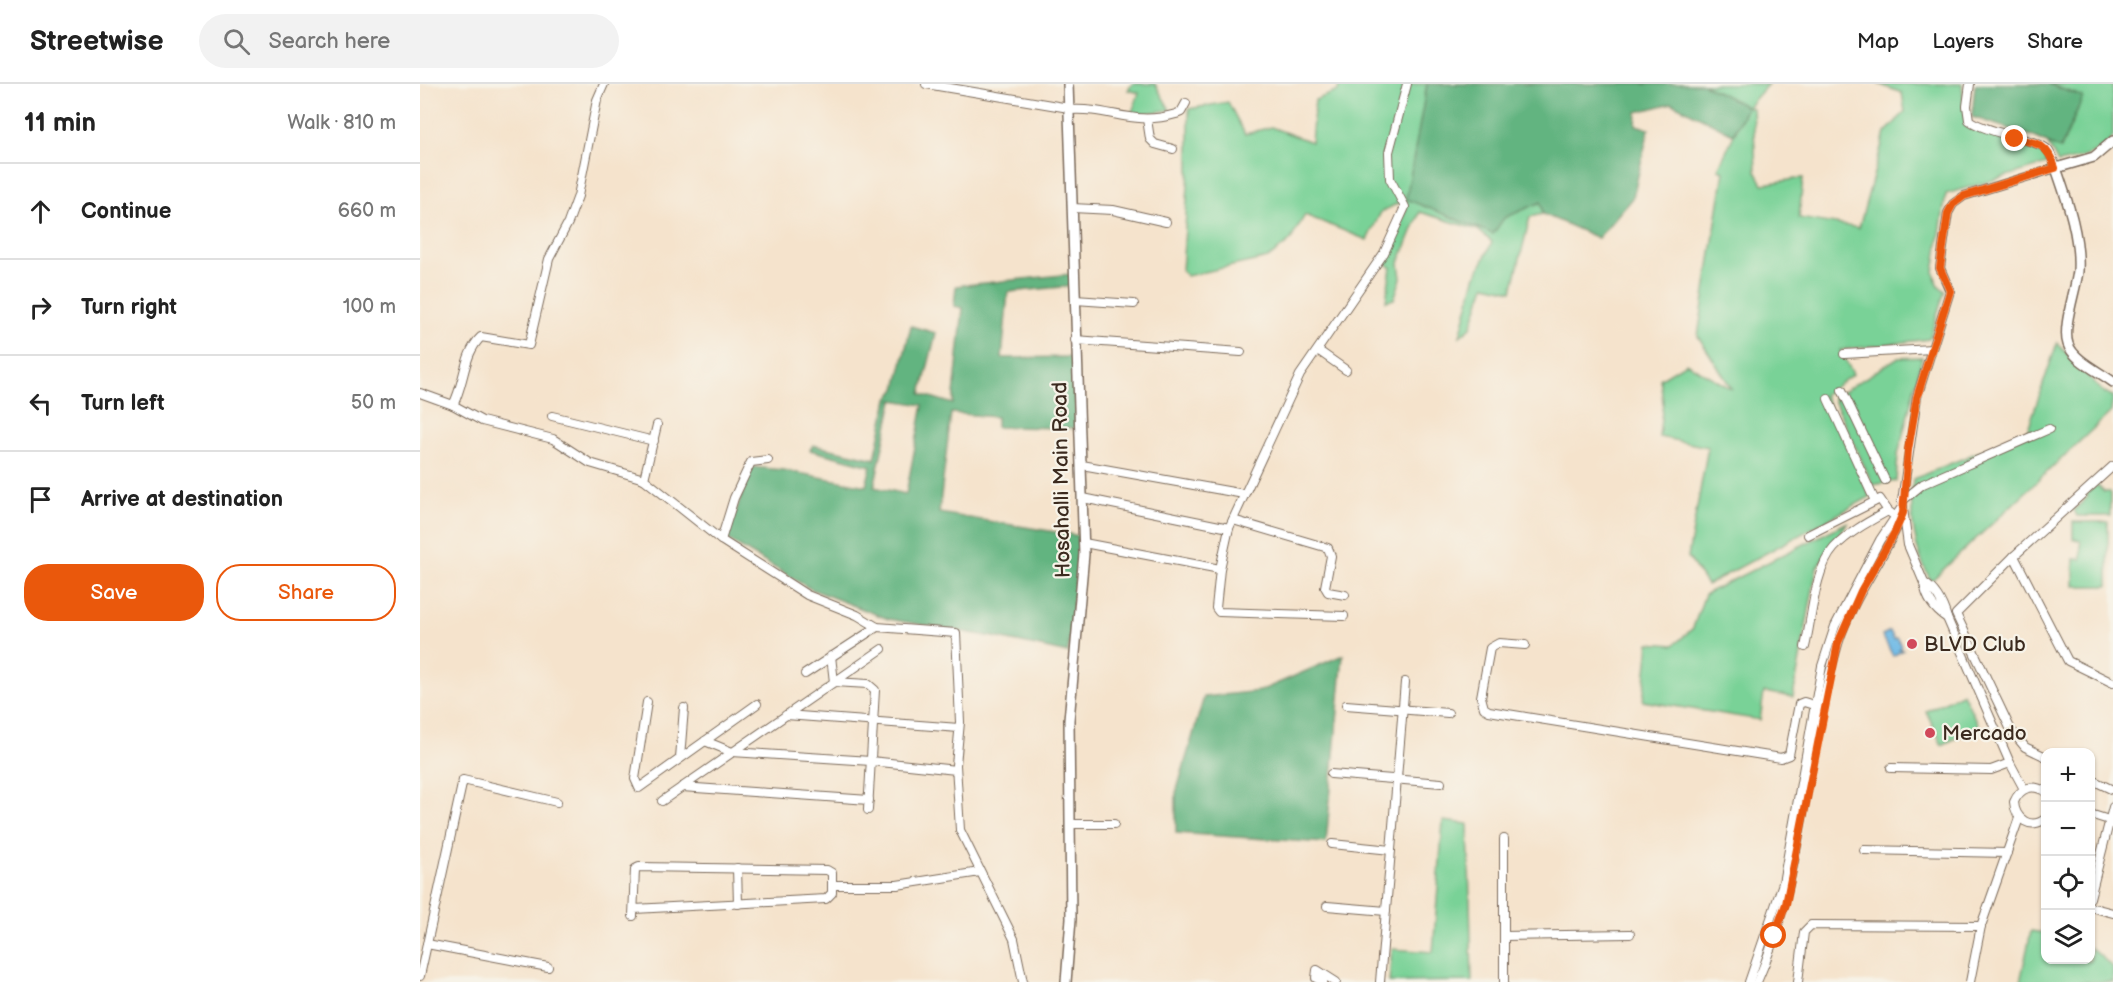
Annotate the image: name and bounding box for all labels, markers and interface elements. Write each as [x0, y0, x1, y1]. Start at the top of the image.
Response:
search box [199, 14, 619, 68]
text: Streetwise [30, 25, 163, 58]
icon: search [220, 25, 253, 58]
text: Search here [268, 28, 390, 55]
text: Map [1857, 29, 1899, 54]
text: Layers [1932, 29, 1994, 54]
text: Share [2027, 29, 2083, 54]
text: 11 min [24, 108, 96, 139]
text: Walk · 810 m [287, 111, 396, 135]
route end [2001, 125, 2027, 151]
icon: ahead [24, 195, 57, 228]
text: Continue [81, 198, 171, 225]
text: 660 m [338, 199, 396, 223]
icon: right [24, 291, 57, 324]
text: Turn right [81, 294, 177, 321]
text: 100 m [343, 295, 396, 319]
street label: Hosahalli Main Road [1047, 382, 1076, 578]
icon: left [24, 387, 57, 420]
text: Turn left [81, 390, 165, 417]
text: 50 m [351, 391, 396, 415]
icon: arrive [24, 483, 57, 516]
text: Arrive at destination [81, 486, 283, 513]
button: Save [24, 564, 204, 621]
button: Share [216, 564, 396, 621]
place label: BLVD Club [1924, 632, 2026, 657]
marker: BLVD Club [1905, 637, 1919, 651]
place label: Mercado [1942, 721, 2027, 746]
marker: Mercado [1923, 726, 1937, 740]
map controls [2041, 748, 2095, 964]
button: + [2041, 748, 2095, 802]
button: − [2041, 802, 2095, 856]
button: locate [2041, 856, 2095, 910]
button: layers [2041, 910, 2095, 964]
route start [1760, 922, 1786, 948]

